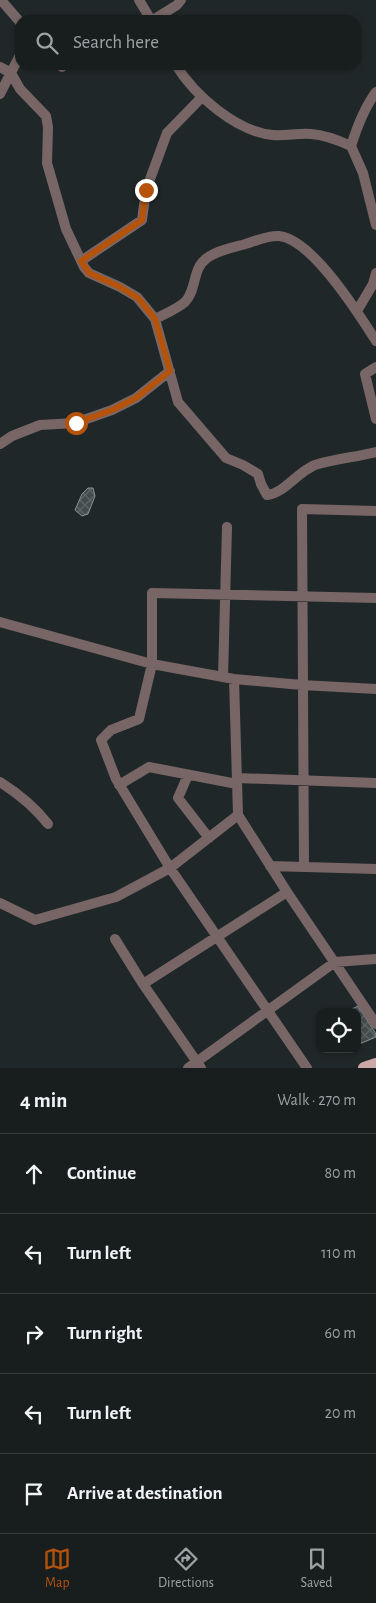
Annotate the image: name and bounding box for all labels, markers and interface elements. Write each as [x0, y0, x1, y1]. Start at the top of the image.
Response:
search box [15, 15, 361, 70]
icon: search [33, 29, 61, 57]
text: Search here [73, 33, 159, 52]
route end [135, 179, 158, 202]
route start [65, 412, 88, 435]
map controls [316, 1008, 361, 1053]
button: locate [316, 1008, 361, 1053]
text: 4 min [20, 1090, 67, 1111]
text: Walk · 270 m [277, 1092, 356, 1108]
icon: ahead [20, 1160, 48, 1188]
text: Continue [67, 1164, 136, 1183]
text: 80 m [325, 1165, 356, 1181]
icon: left [20, 1240, 48, 1268]
text: Turn left [67, 1244, 131, 1263]
text: 110 m [321, 1245, 356, 1261]
icon: right [20, 1320, 48, 1348]
text: Turn right [67, 1324, 142, 1343]
text: 60 m [325, 1325, 356, 1341]
icon: left [20, 1400, 48, 1428]
text: Turn left [67, 1404, 131, 1423]
text: 20 m [325, 1405, 356, 1421]
icon: arrive [20, 1480, 48, 1508]
text: Arrive at destination [67, 1484, 223, 1503]
tab: Map [43, 1545, 71, 1592]
tab: Directions [158, 1545, 214, 1592]
tab: Saved [301, 1545, 333, 1592]

